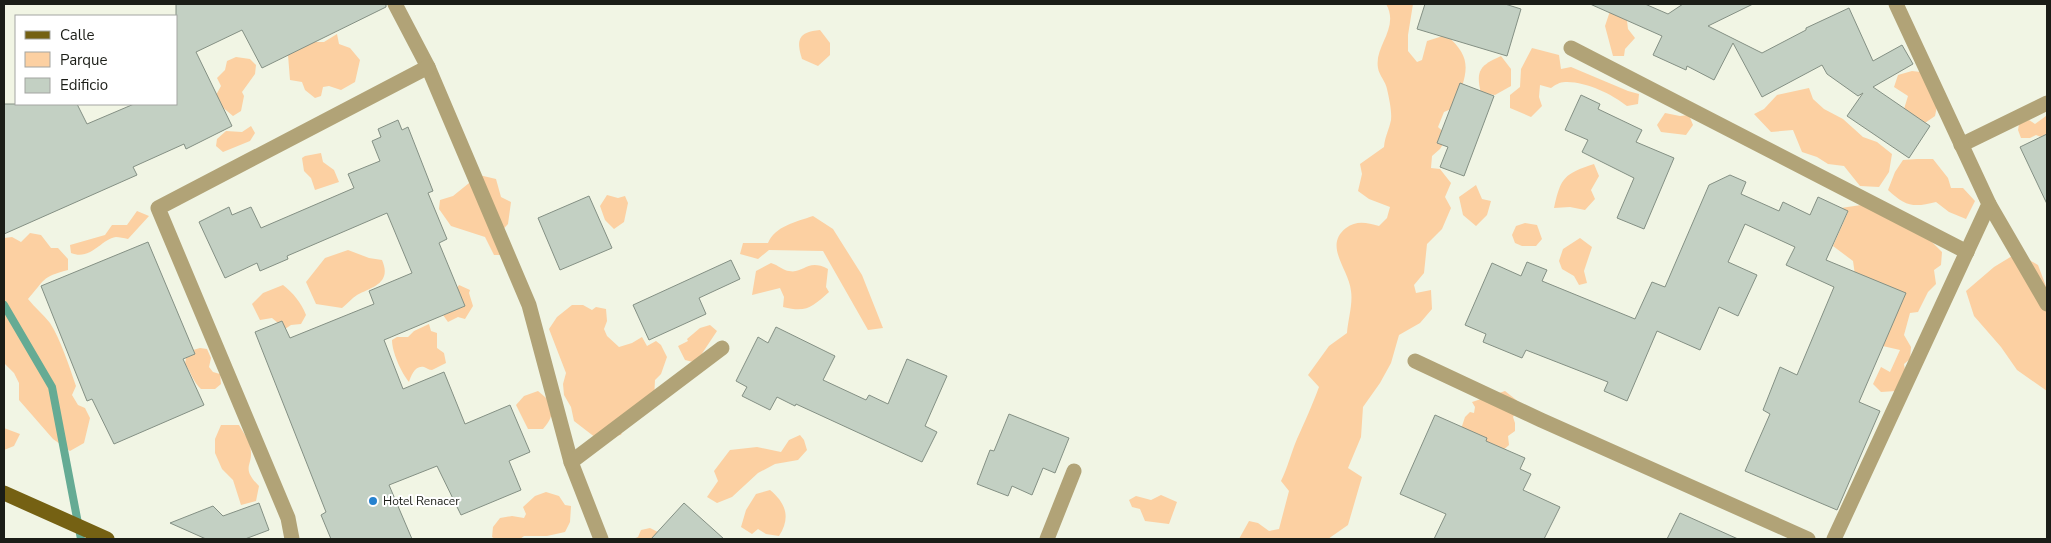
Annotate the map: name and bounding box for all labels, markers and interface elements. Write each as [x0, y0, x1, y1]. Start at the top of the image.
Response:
legend [15, 15, 178, 105]
text: Calle [60, 25, 95, 45]
text: Parque [60, 50, 108, 70]
text: Edificio [60, 75, 108, 95]
place label: Hotel Renacer [383, 493, 460, 509]
marker: Hotel Renacer [367, 495, 379, 507]

